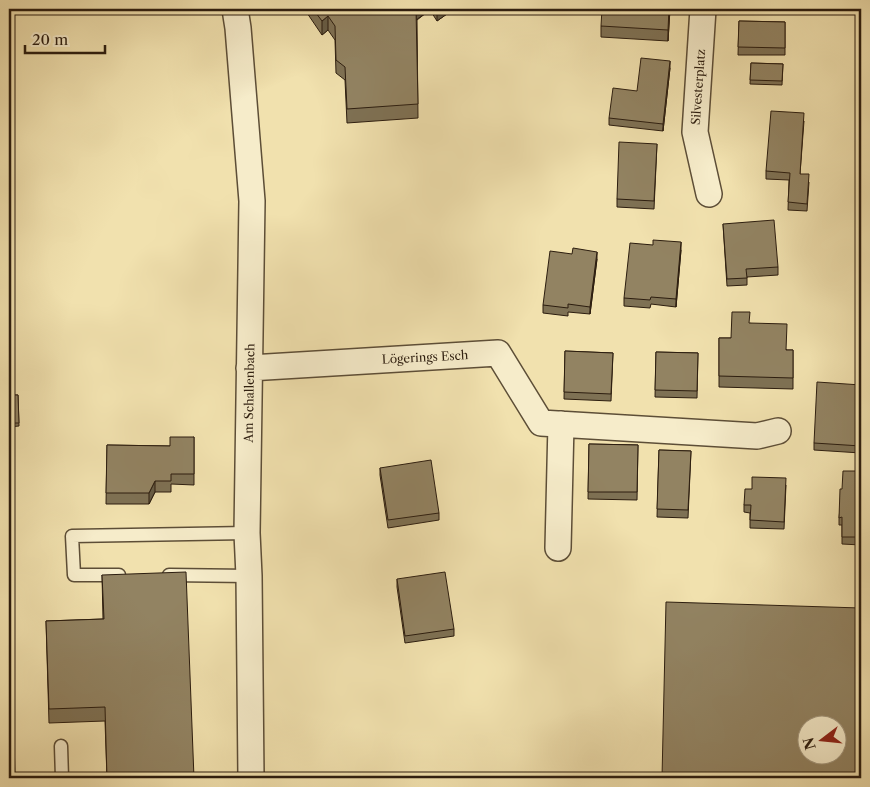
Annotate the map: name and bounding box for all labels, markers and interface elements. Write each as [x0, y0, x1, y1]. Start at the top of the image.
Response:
scale bar [25, 22, 105, 54]
text: 20 m [32, 30, 68, 49]
street label: Silvesterplatz [688, 49, 708, 125]
street label: Am Schallenbach [241, 343, 257, 444]
street label: Lögerings Esch [381, 347, 469, 367]
north arrow [798, 714, 848, 764]
text: N [799, 735, 820, 752]

